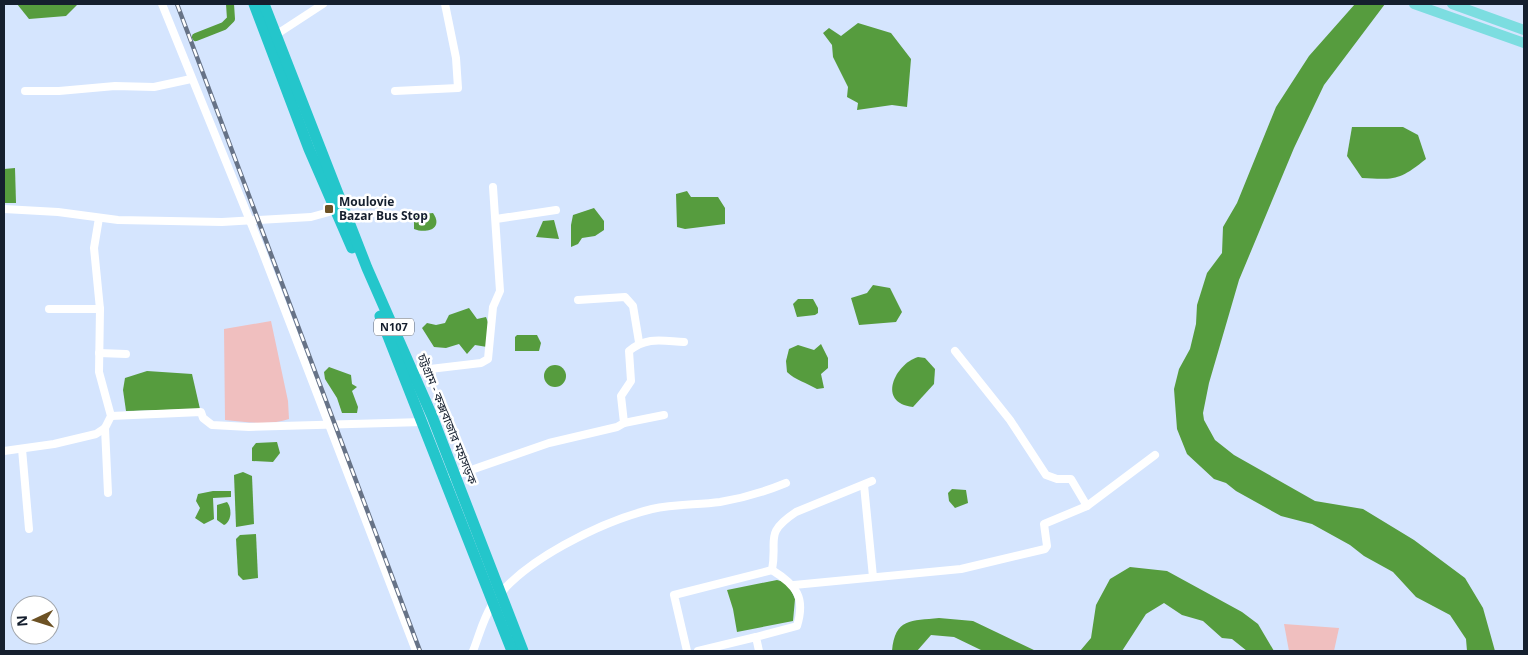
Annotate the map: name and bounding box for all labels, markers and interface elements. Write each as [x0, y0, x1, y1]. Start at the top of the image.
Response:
place label: Moulovie Bazar Bus Stop [339, 193, 428, 224]
marker: Moulovie Bazar Bus Stop [323, 203, 335, 215]
road number: N107 [374, 318, 414, 336]
street label: চট্টগ্রাম - কক্সবাজার মহাসড়ক [413, 350, 482, 487]
north arrow [10, 595, 60, 645]
text: N [12, 615, 31, 627]

